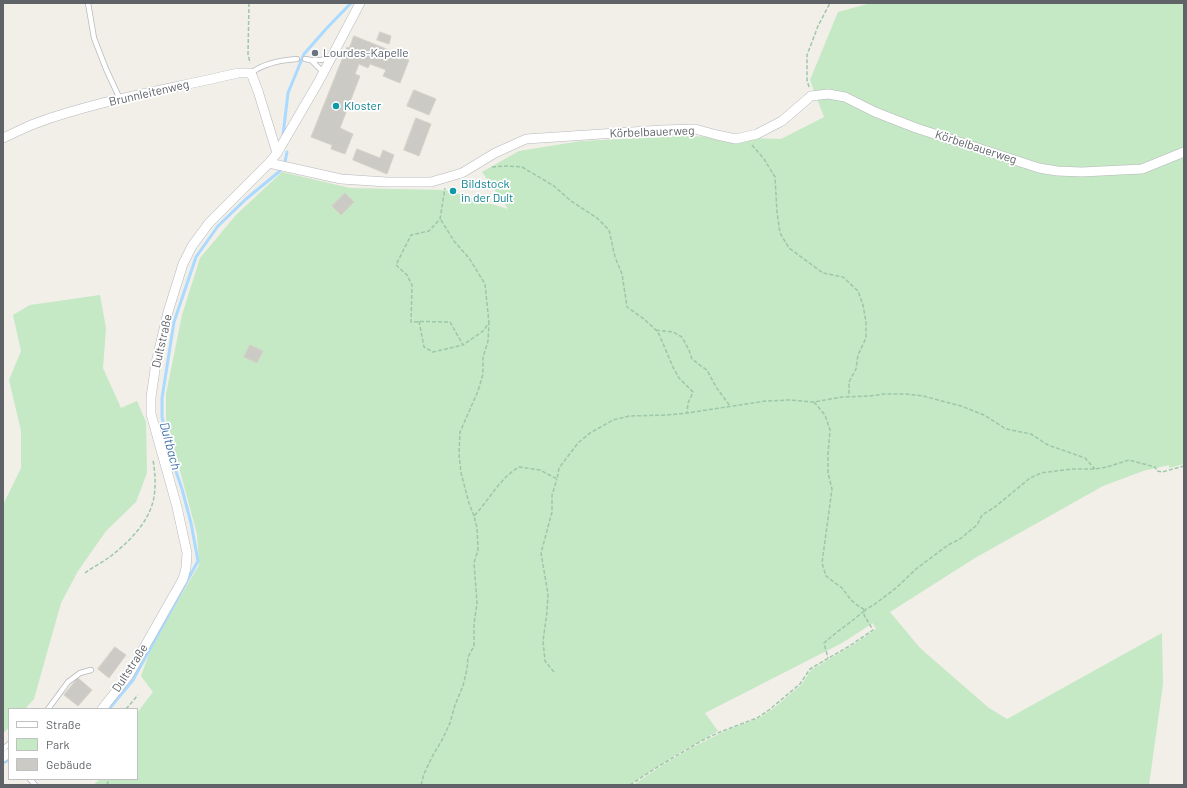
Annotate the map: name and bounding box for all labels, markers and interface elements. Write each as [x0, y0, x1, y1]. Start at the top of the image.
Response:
place label: Lourdes-Kapelle [323, 46, 409, 60]
marker: Lourdes-Kapelle [310, 48, 320, 58]
street label: Brunnleitenweg [108, 77, 190, 109]
place label: Kloster [344, 99, 381, 113]
marker: Kloster [331, 101, 341, 111]
street label: Körbelbauerweg [609, 123, 695, 141]
street label: Körbelbauerweg [933, 127, 1019, 167]
place label: Bildstock in der Dult [461, 177, 513, 205]
marker: Bildstock in der Dult [448, 186, 458, 196]
street label: Dultstraße [149, 313, 175, 369]
water label: Dultbach [156, 420, 184, 472]
street label: Dultstraße [109, 641, 151, 695]
legend [8, 708, 138, 780]
text: Straße [46, 717, 81, 731]
text: Park [46, 737, 70, 751]
text: Gebäude [46, 757, 92, 771]

